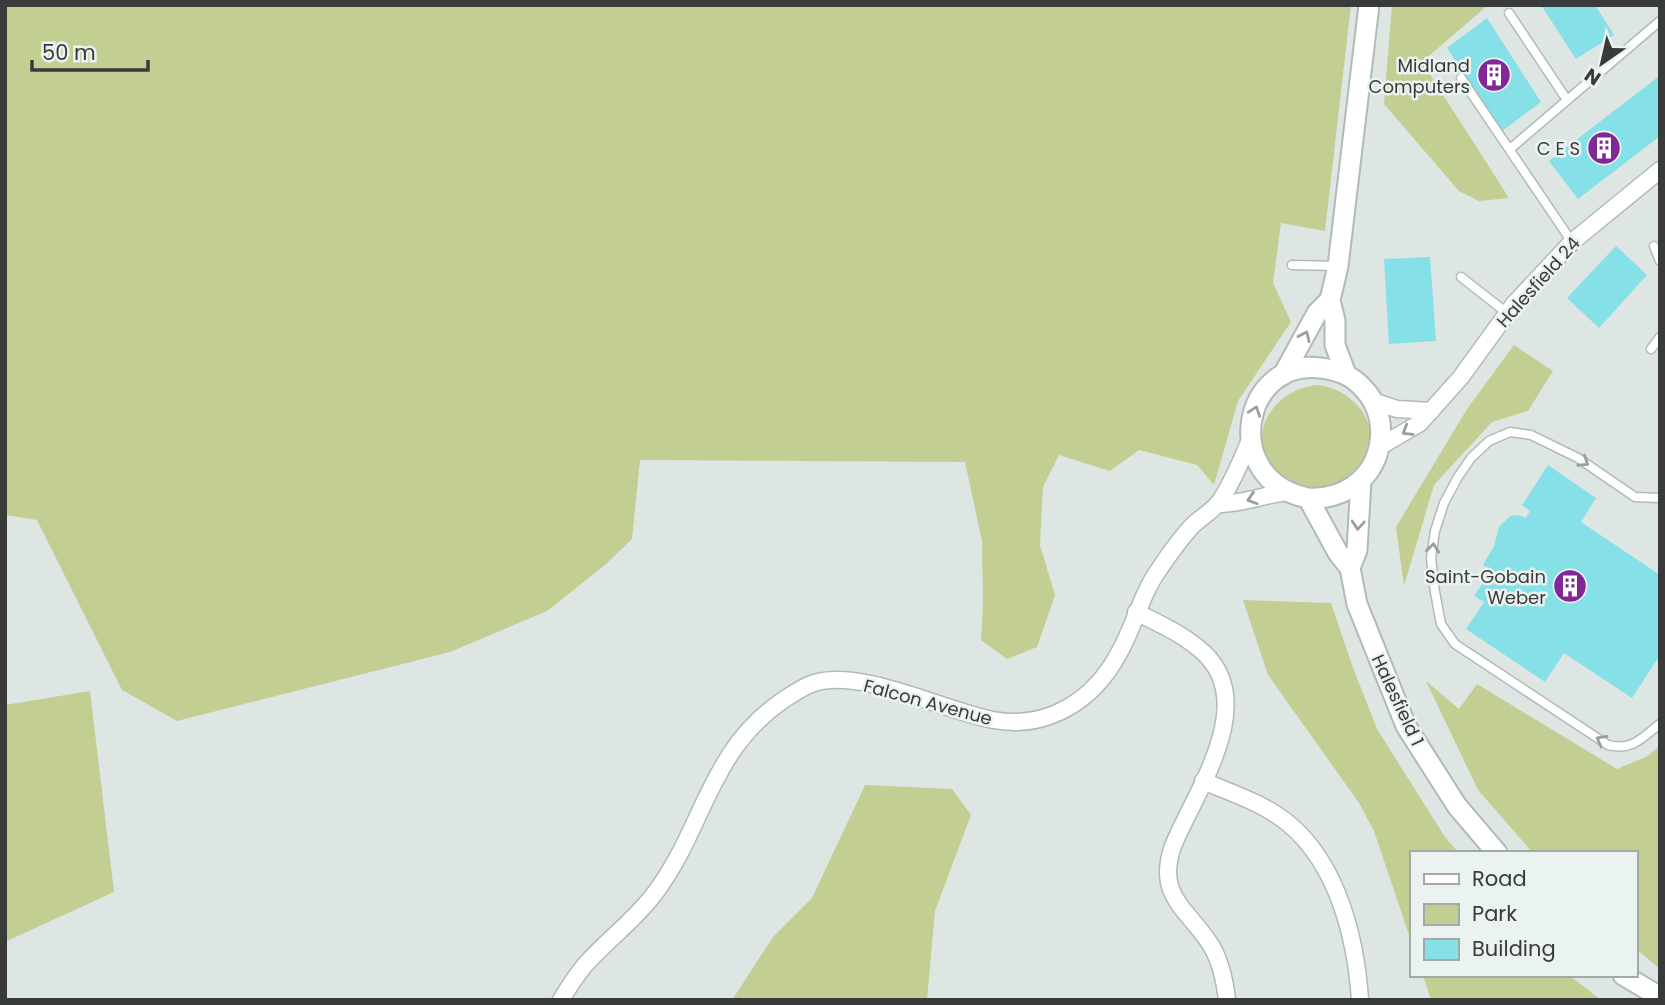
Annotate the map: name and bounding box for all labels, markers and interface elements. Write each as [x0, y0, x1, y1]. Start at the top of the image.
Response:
scale bar [32, 28, 147, 72]
north arrow [1567, 28, 1637, 98]
text: 50 m [42, 38, 96, 67]
place label: Midland Computers [1369, 53, 1470, 99]
building icon: Midland Computers [1475, 56, 1513, 94]
text: N [1579, 61, 1606, 92]
building icon: C E S [1585, 129, 1623, 167]
place label: C E S [1537, 136, 1580, 161]
street label: Halesfield 24 [1491, 231, 1585, 333]
one-way arrow [1296, 331, 1310, 343]
one-way arrow [1247, 406, 1261, 418]
one-way arrow [1402, 423, 1415, 436]
one-way arrow [1576, 454, 1589, 467]
one-way arrow [1247, 491, 1259, 505]
one-way arrow [1350, 520, 1365, 531]
one-way arrow [1425, 542, 1440, 554]
place label: Saint-Gobain Weber [1425, 564, 1546, 610]
building icon: Saint-Gobain Weber [1551, 567, 1589, 605]
street label: Halesfield 1 [1366, 650, 1430, 750]
street label: Falcon Avenue [861, 673, 995, 731]
one-way arrow [1596, 735, 1608, 748]
legend [1410, 851, 1637, 977]
text: Road [1472, 864, 1527, 893]
text: Park [1472, 899, 1517, 928]
text: Building [1472, 934, 1556, 963]

